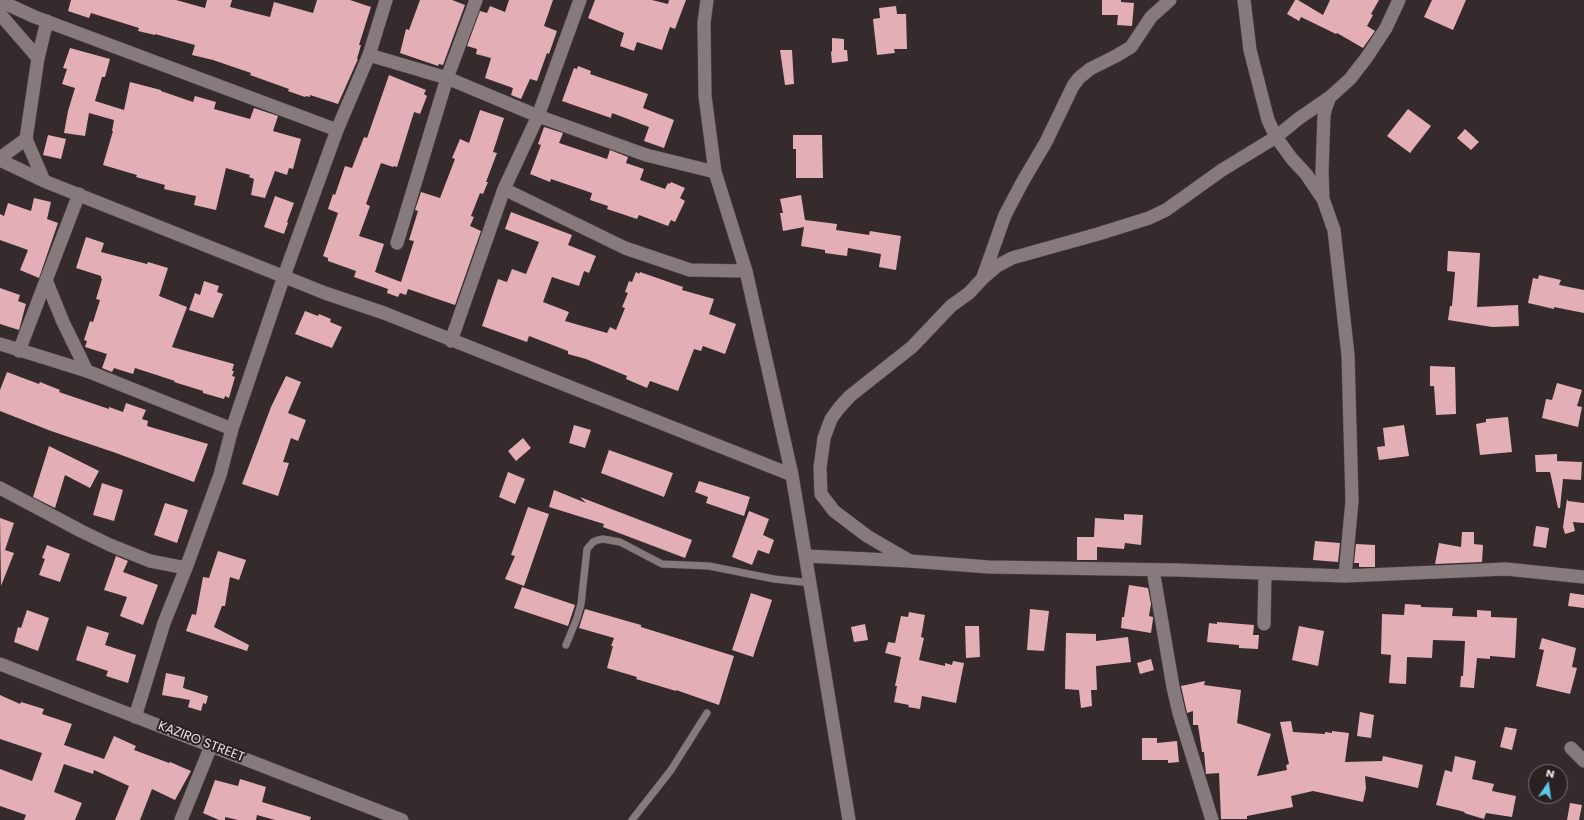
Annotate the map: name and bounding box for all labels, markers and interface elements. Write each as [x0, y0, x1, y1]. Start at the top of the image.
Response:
street label: KAZIRO STREET [156, 718, 246, 766]
north arrow [1528, 764, 1568, 804]
text: N [1545, 765, 1556, 782]

